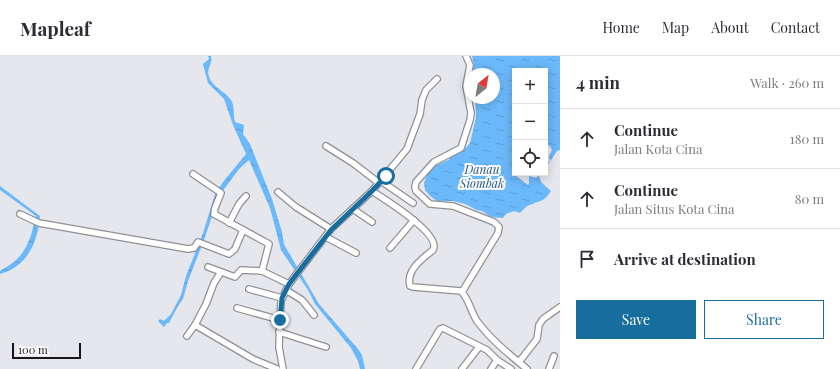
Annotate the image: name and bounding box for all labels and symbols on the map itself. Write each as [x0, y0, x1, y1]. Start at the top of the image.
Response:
north arrow [464, 68, 500, 104]
water label: Danau Siombak [459, 161, 504, 191]
route start [377, 167, 395, 185]
route end [271, 311, 289, 329]
scale bar [12, 341, 81, 360]

